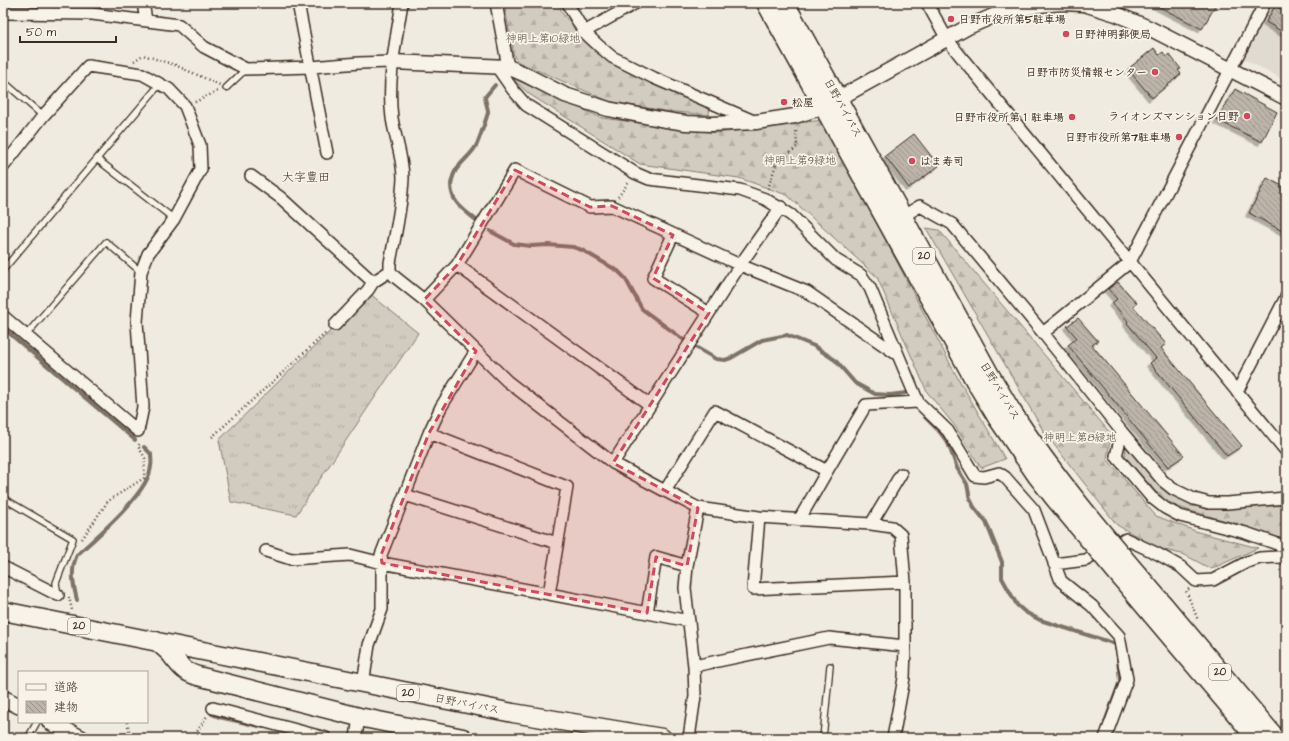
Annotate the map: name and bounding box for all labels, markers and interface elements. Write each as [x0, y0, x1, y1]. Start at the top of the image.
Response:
place label: 日野市役所第5駐車場 [959, 12, 1066, 27]
marker: 日野市役所第5駐車場 [946, 14, 956, 24]
scale bar [20, 18, 116, 44]
text: 50 m [26, 24, 57, 41]
place label: 日野神明郵便局 [1074, 27, 1151, 42]
marker: 日野神明郵便局 [1061, 29, 1071, 39]
park label: 神明上第10緑地 [506, 31, 580, 46]
place label: 日野市防災情報センター [1026, 65, 1147, 80]
marker: 日野市防災情報センター [1150, 67, 1160, 77]
street label: 日野バイパス [820, 76, 866, 140]
place label: 松屋 [792, 95, 814, 110]
marker: 松屋 [779, 97, 789, 107]
place label: ライオンズマンション日野 [1108, 109, 1239, 124]
place label: 日野市役所第１駐車場 [954, 110, 1064, 125]
marker: ライオンズマンション日野 [1242, 111, 1252, 121]
marker: 日野市役所第１駐車場 [1067, 112, 1077, 122]
place label: 日野市役所第7駐車場 [1065, 130, 1171, 145]
marker: 日野市役所第7駐車場 [1174, 132, 1184, 142]
park label: 神明上第9緑地 [764, 153, 836, 168]
place label: はま寿司 [920, 154, 964, 169]
marker: はま寿司 [907, 156, 917, 166]
district label: 大字豊田 [282, 169, 330, 186]
road number: 20 [913, 248, 935, 264]
street label: 日野バイパス [977, 359, 1023, 423]
park label: 神明上第8緑地 [1043, 430, 1117, 445]
road number: 20 [68, 618, 90, 634]
road number: 20 [1209, 664, 1231, 680]
legend [18, 671, 148, 723]
text: 道路 [54, 679, 78, 696]
road number: 20 [397, 685, 419, 701]
street label: 日野バイパス [433, 690, 501, 718]
text: 建物 [54, 699, 78, 716]

